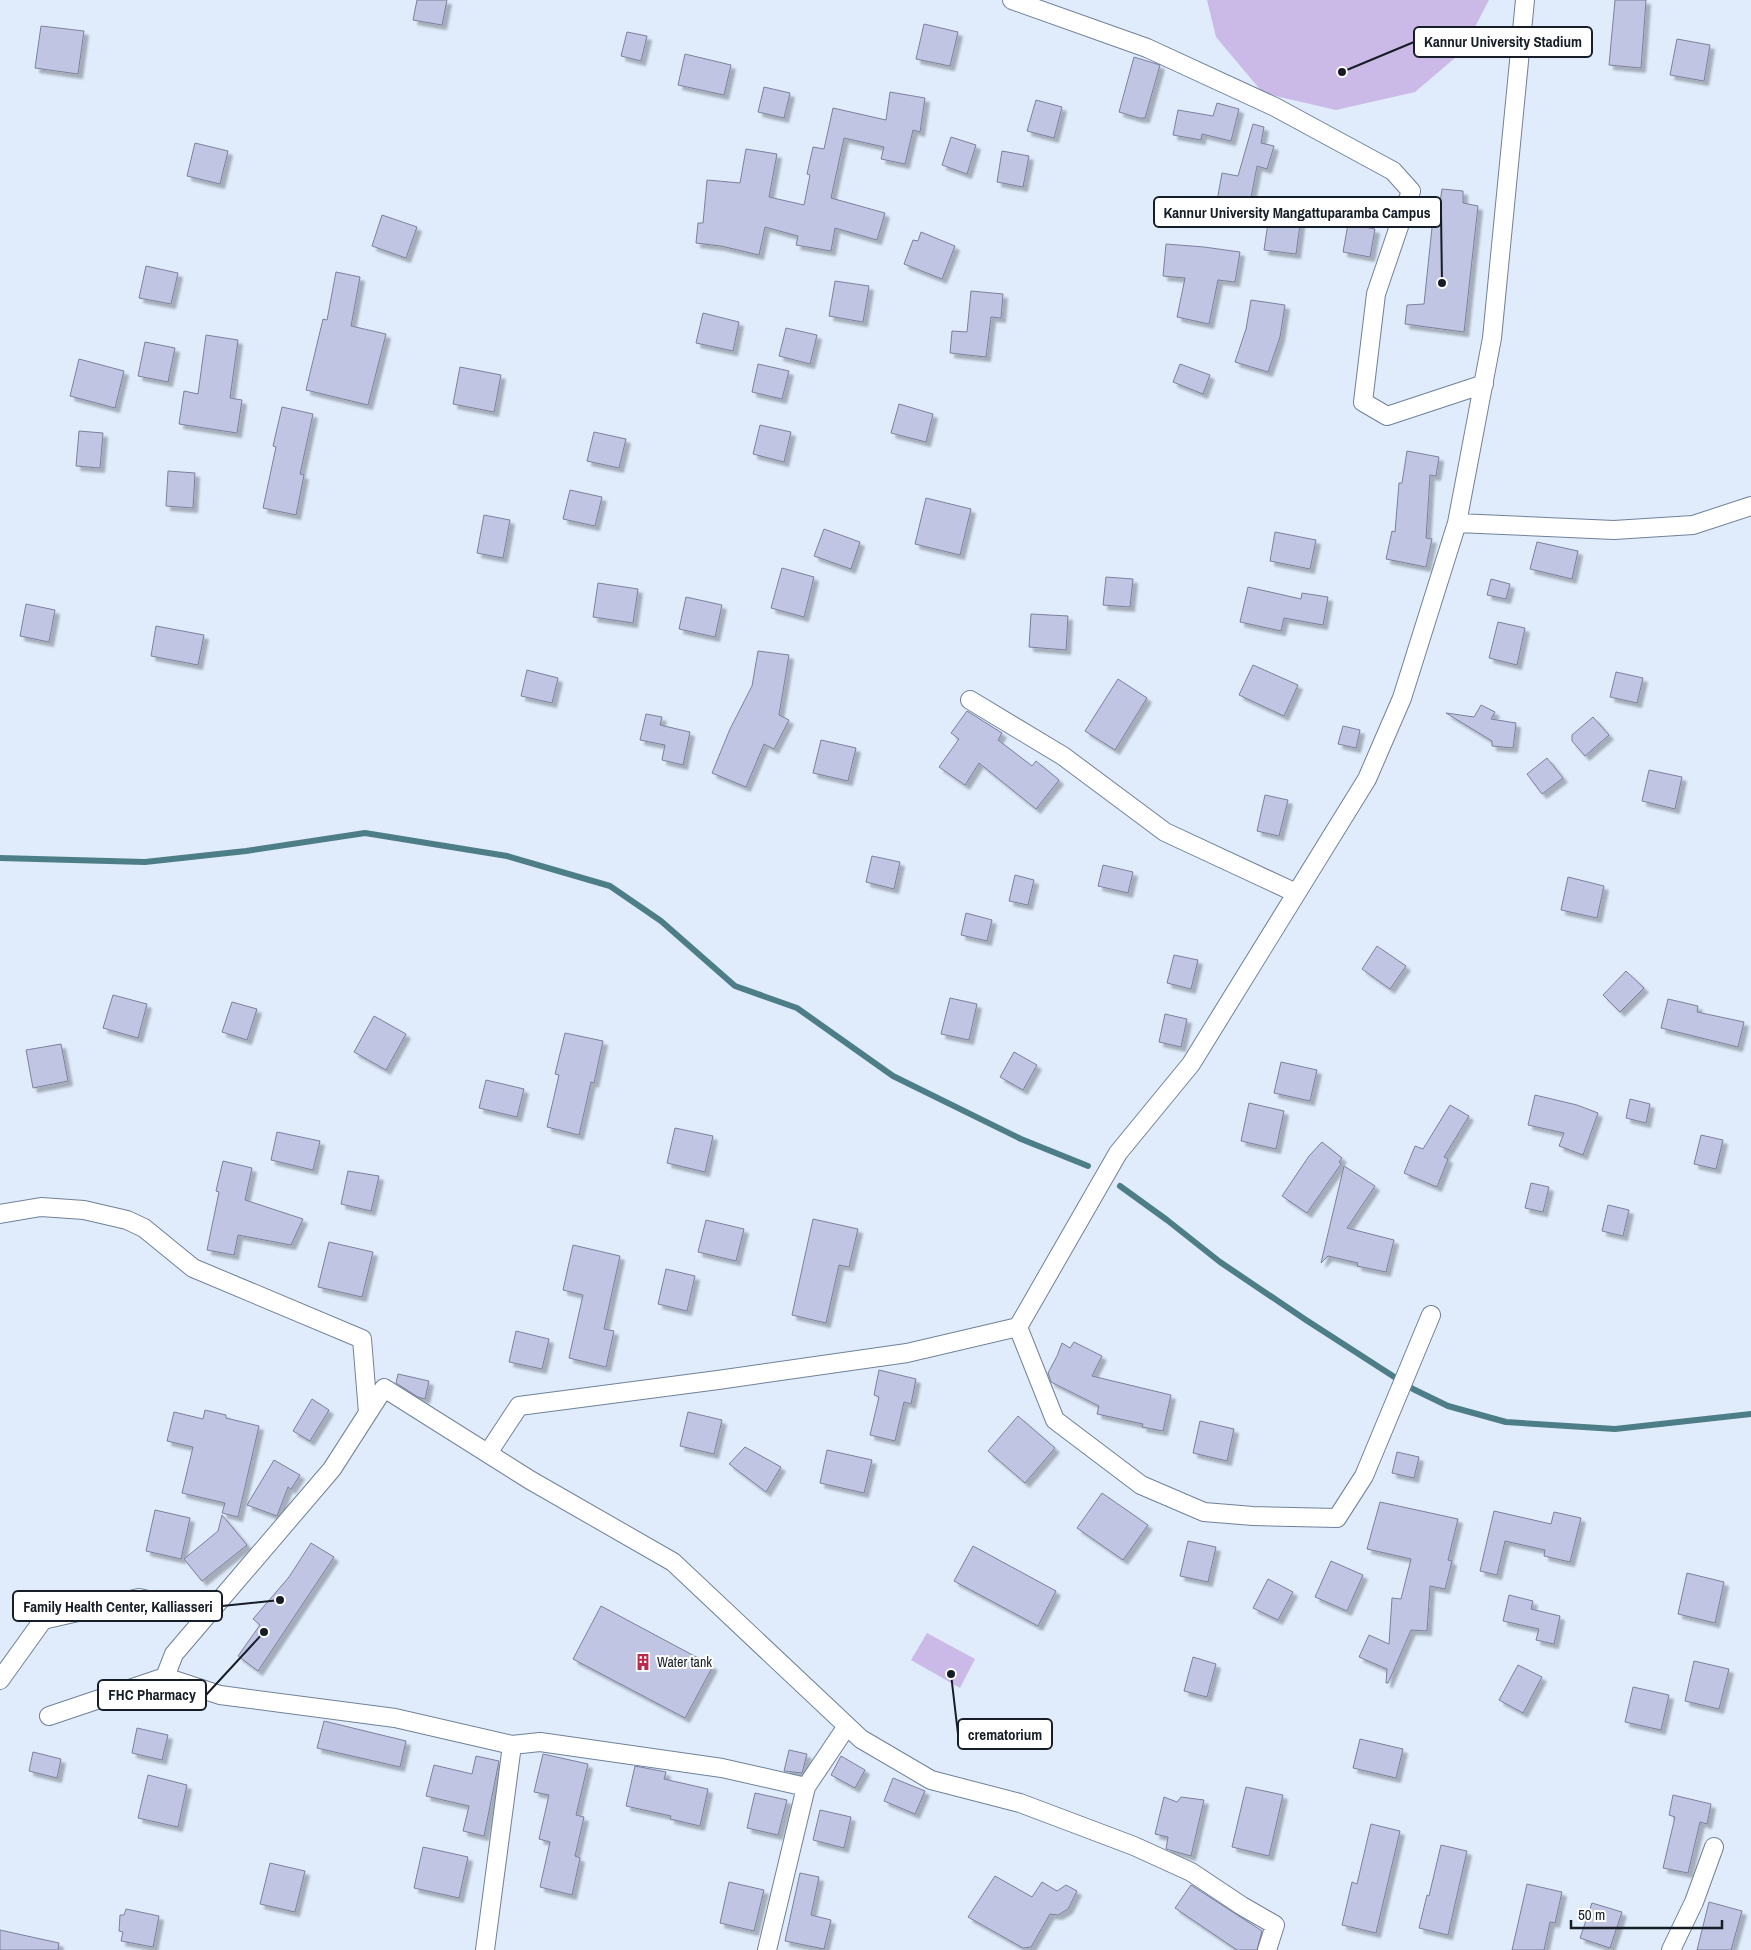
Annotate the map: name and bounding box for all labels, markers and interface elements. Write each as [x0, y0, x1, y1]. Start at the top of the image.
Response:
callout: Kannur University Stadium [1414, 27, 1592, 57]
text: Kannur University Stadium [1424, 31, 1582, 52]
callout: Kannur University Mangattuparamba Campus [1154, 197, 1441, 227]
text: Kannur University Mangattuparamba Campus [1163, 202, 1431, 223]
callout: Family Health Center, Kalliasseri [13, 1591, 222, 1621]
text: Family Health Center, Kalliasseri [23, 1596, 213, 1617]
building icon: Water tank [633, 1652, 653, 1672]
place label: Water tank [657, 1653, 712, 1671]
callout: FHC Pharmacy [98, 1680, 206, 1710]
text: FHC Pharmacy [108, 1684, 196, 1705]
callout: crematorium [958, 1719, 1052, 1749]
text: crematorium [968, 1724, 1042, 1745]
scale bar [1571, 1898, 1722, 1930]
text: 50 m [1578, 1904, 1605, 1925]

